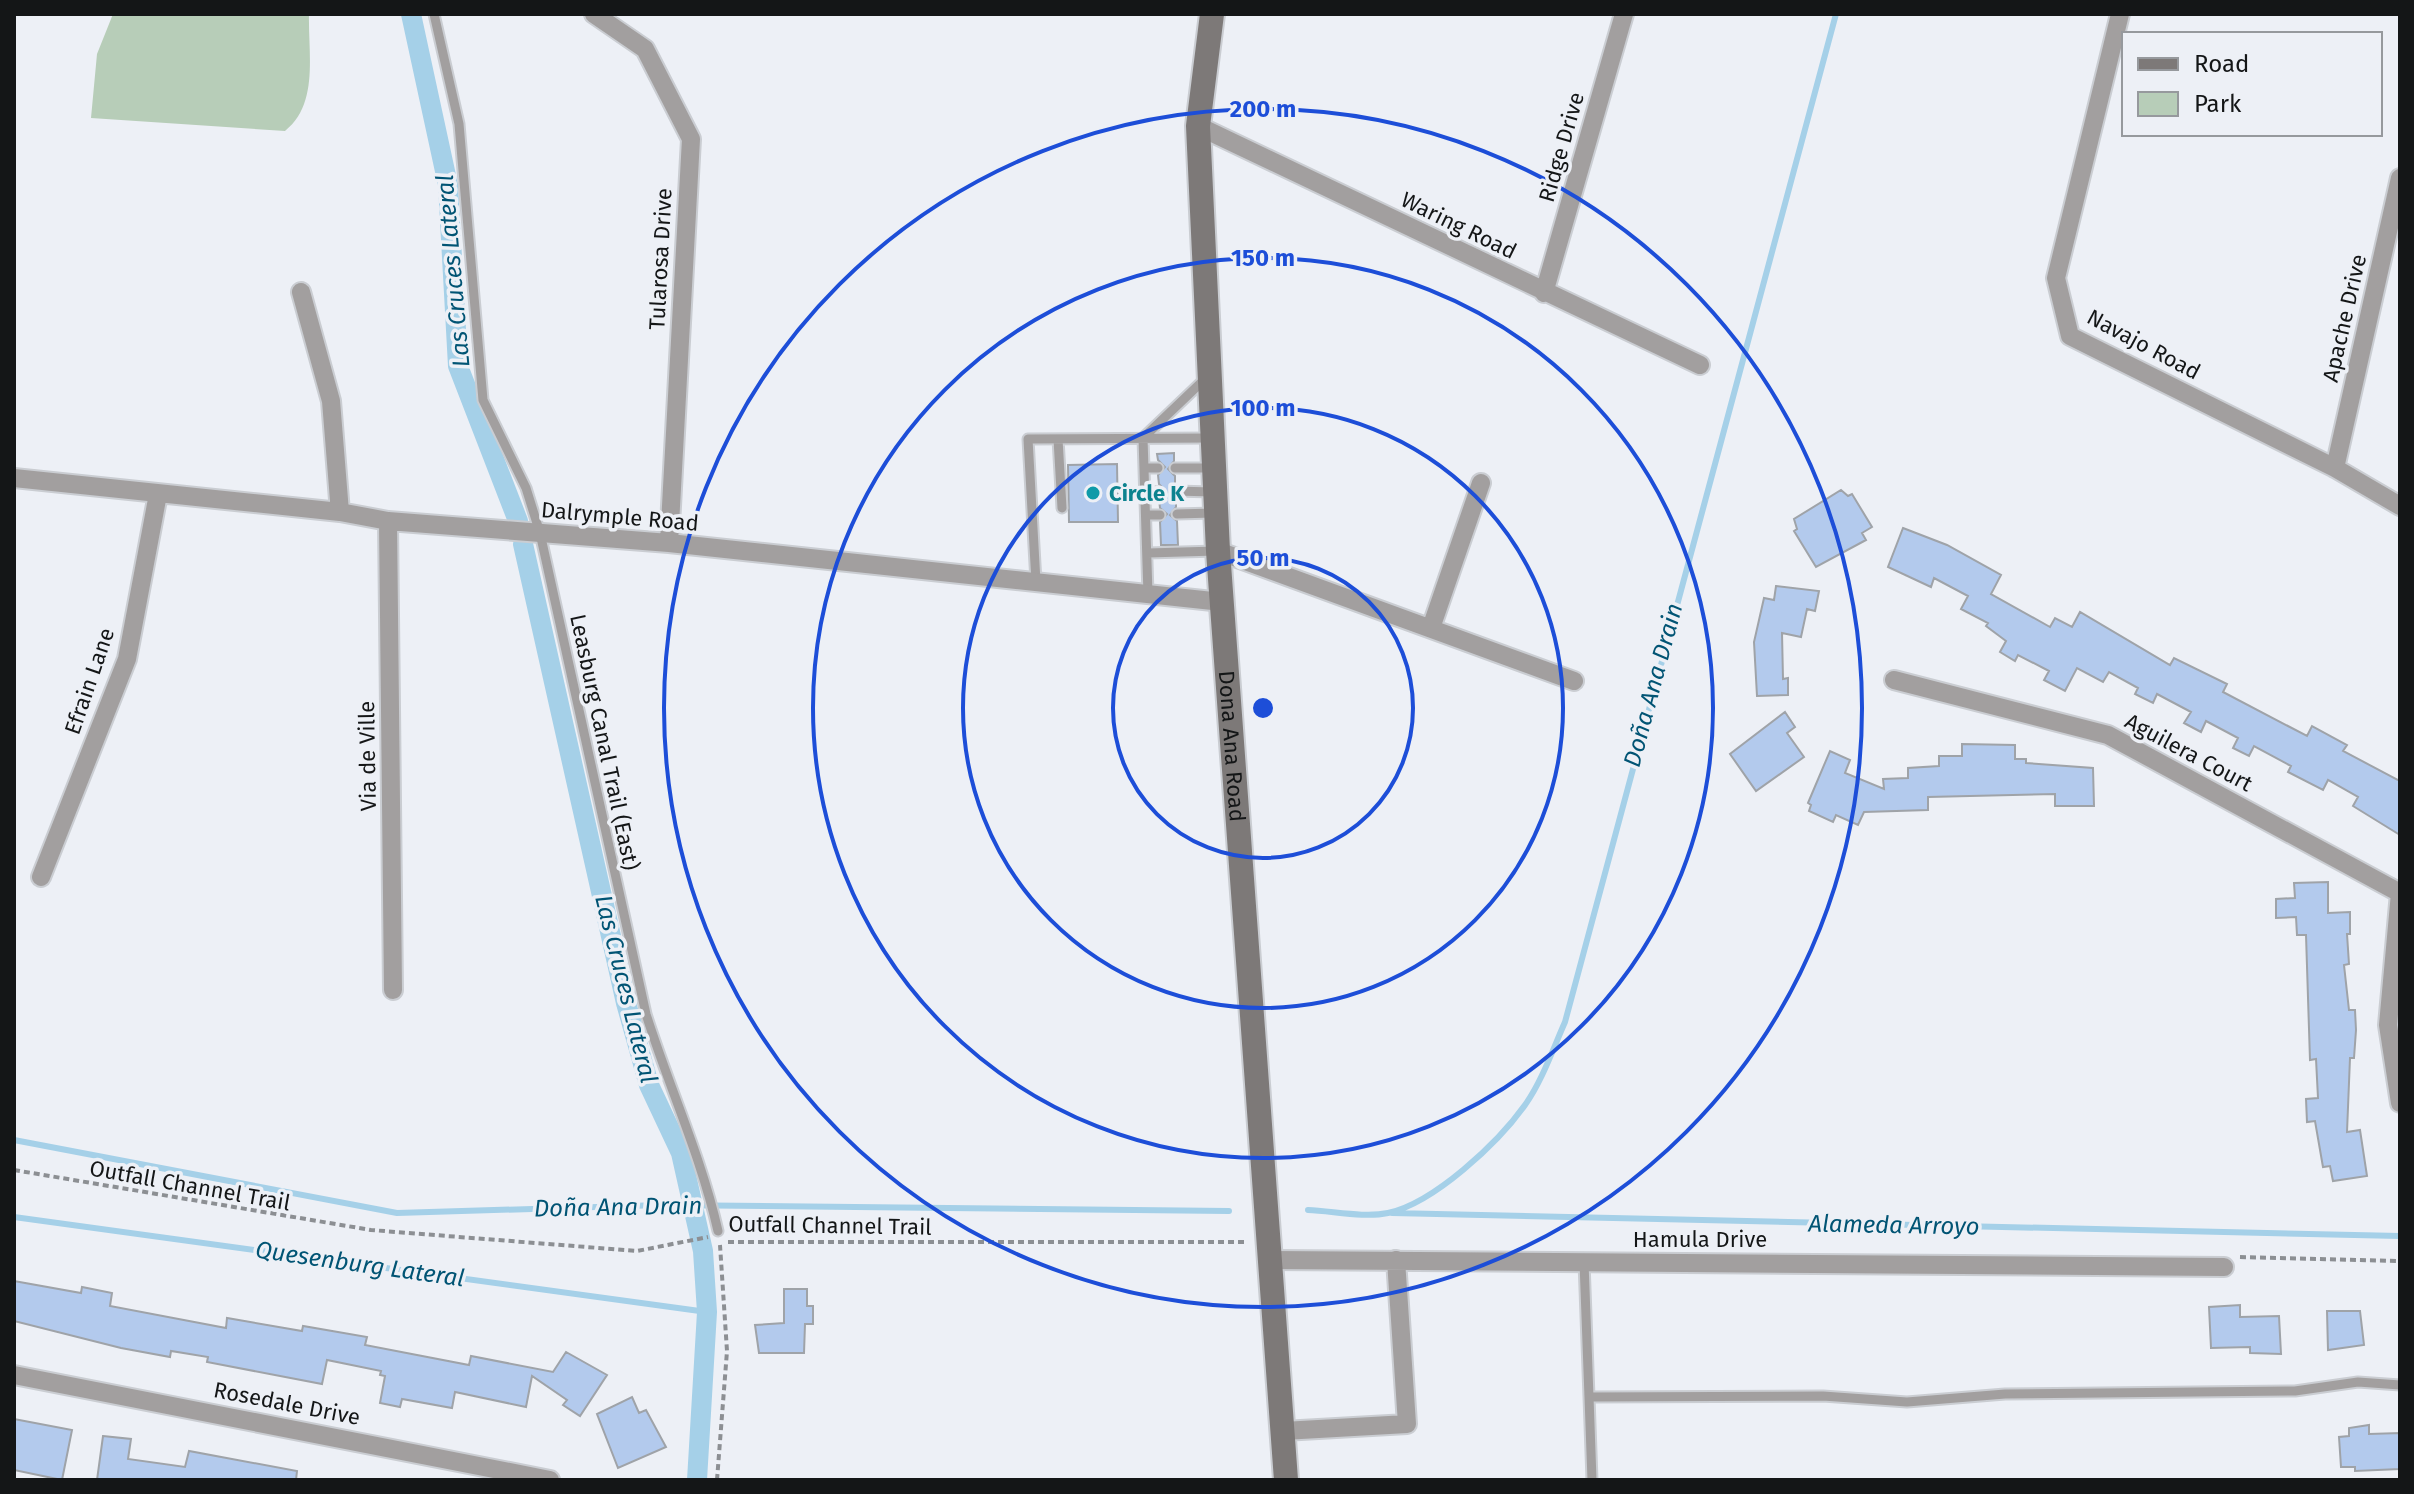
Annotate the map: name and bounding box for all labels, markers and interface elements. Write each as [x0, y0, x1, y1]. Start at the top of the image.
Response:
legend [2122, 32, 2382, 136]
text: Road [2194, 50, 2249, 78]
street label: Ridge Drive [1533, 89, 1590, 205]
text: Park [2194, 90, 2242, 118]
text: 200 m [1230, 95, 1296, 123]
water label: Las Cruces Lateral [431, 174, 475, 368]
street label: Waring Road [1397, 186, 1521, 265]
street label: Tularosa Drive [643, 188, 678, 331]
text: 150 m [1231, 244, 1295, 272]
street label: Apache Drive [2317, 252, 2372, 385]
street label: Navajo Road [2082, 303, 2205, 386]
text: 100 m [1230, 394, 1296, 422]
place label: Circle K [1109, 480, 1185, 507]
marker: Circle K [1084, 484, 1102, 502]
street label: Dalrymple Road [540, 496, 700, 537]
text: 50 m [1237, 544, 1289, 572]
water label: Doña Ana Drain [1618, 600, 1688, 770]
street label: Leasburg Canal Trail (East) [564, 612, 645, 873]
street label: Efrain Lane [59, 624, 120, 738]
street label: Dona Ana Road [1213, 669, 1251, 823]
centre of rings [1249, 694, 1277, 722]
street label: Via de Ville [353, 701, 382, 811]
street label: Aguilera Court [2120, 708, 2257, 797]
water label: Las Cruces Lateral [589, 892, 663, 1086]
street label: Outfall Channel Trail [87, 1155, 292, 1216]
water label: Doña Ana Drain [534, 1192, 702, 1222]
water label: Alameda Arroyo [1807, 1209, 1980, 1240]
street label: Outfall Channel Trail [728, 1210, 932, 1241]
street label: Hamula Drive [1633, 1226, 1767, 1253]
water label: Quesenburg Lateral [254, 1235, 466, 1293]
street label: Rosedale Drive [211, 1376, 362, 1431]

